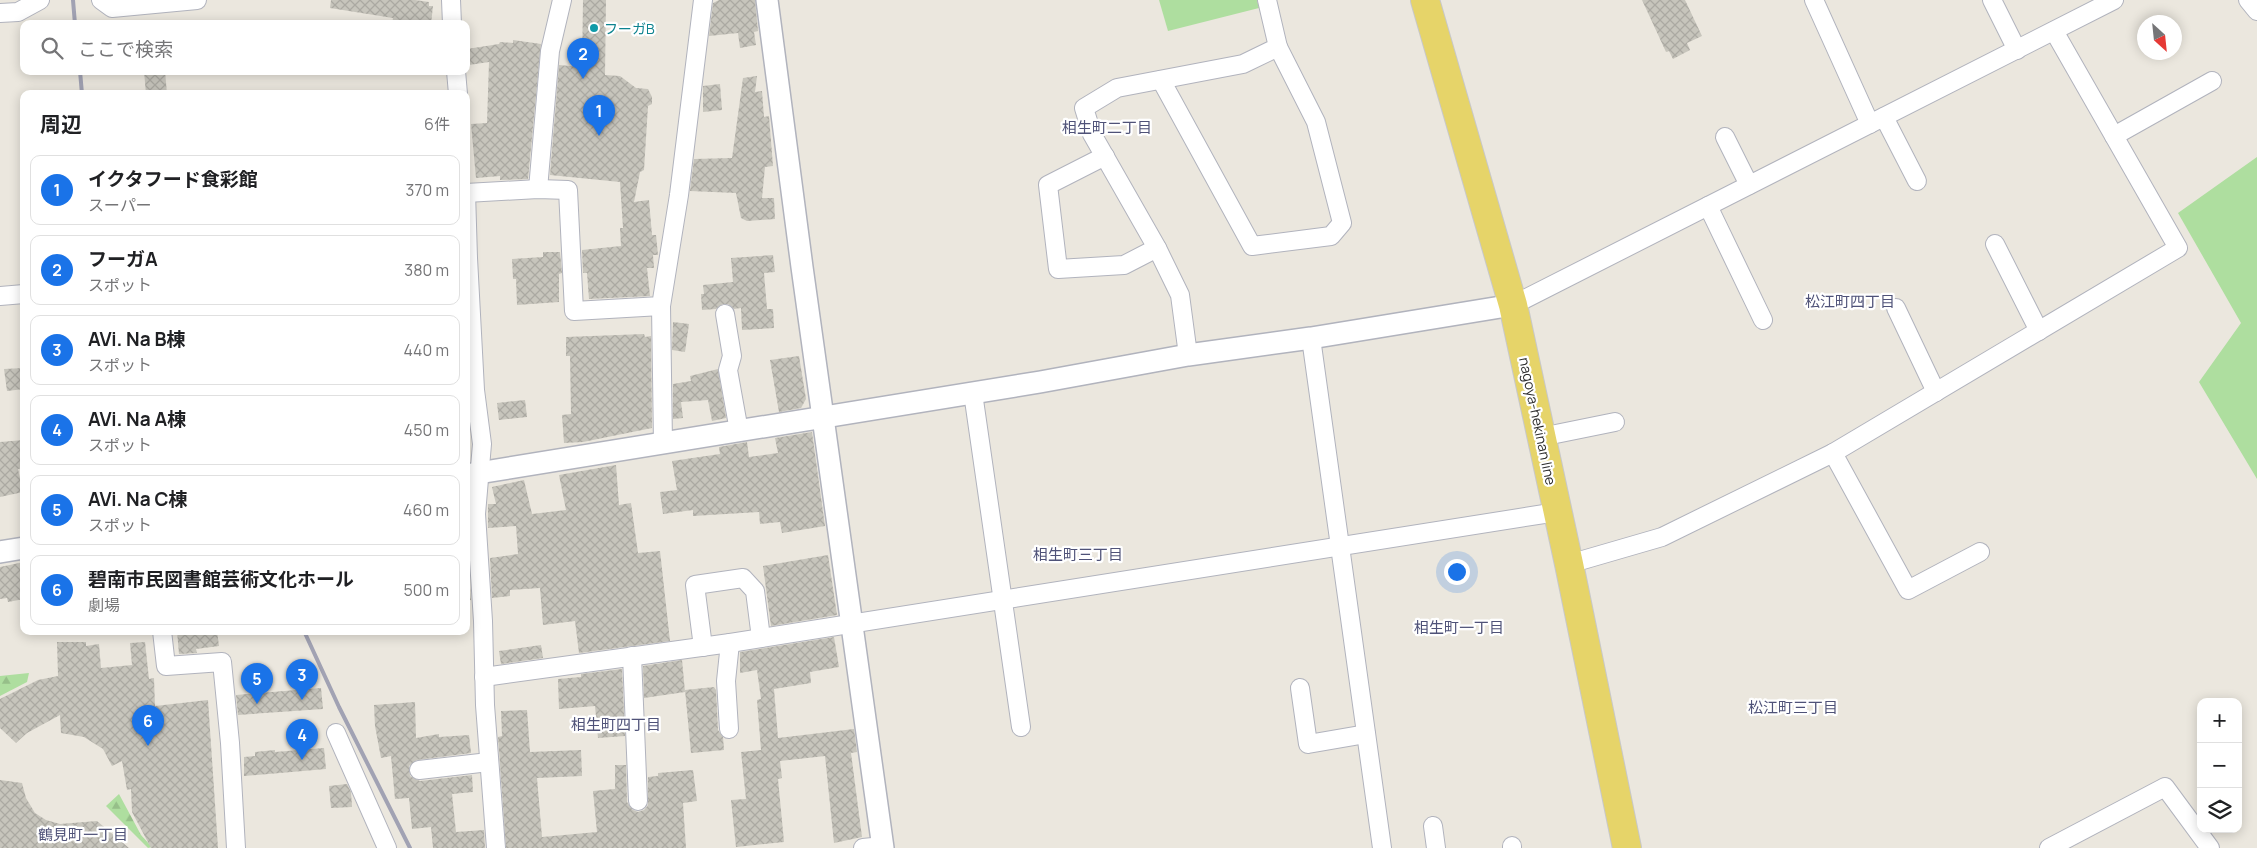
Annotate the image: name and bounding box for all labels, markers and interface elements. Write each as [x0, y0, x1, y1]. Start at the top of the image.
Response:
north arrow [2137, 15, 2182, 60]
place label: フーガB [604, 19, 655, 38]
search box [20, 20, 470, 75]
marker: フーガB [588, 22, 600, 34]
icon: search [38, 34, 66, 62]
text: ここで検索 [78, 36, 173, 62]
pin: 2 [567, 38, 599, 79]
pin: 1 [583, 95, 615, 136]
text: 周辺 [40, 110, 82, 138]
text: 6件 [424, 113, 450, 135]
district label: 相生町二丁目 [1062, 117, 1152, 138]
text: イクタフード食彩館 [88, 166, 258, 192]
text: 1 [53, 179, 61, 201]
text: 370 m [406, 179, 449, 201]
text: スーパー [88, 194, 152, 216]
text: フーガA [88, 246, 158, 272]
text: 2 [52, 259, 62, 281]
text: 380 m [404, 259, 449, 281]
text: スポット [88, 274, 152, 296]
district label: 松江町四丁目 [1805, 291, 1895, 312]
text: AVi. Na B棟 [88, 326, 185, 352]
text: 3 [52, 339, 62, 361]
text: 440 m [403, 339, 449, 361]
text: スポット [88, 354, 152, 376]
street label: nagoya-hekinan line [1515, 355, 1561, 487]
text: AVi. Na A棟 [88, 406, 186, 432]
text: 4 [52, 419, 62, 441]
text: 450 m [404, 419, 449, 441]
text: スポット [88, 434, 152, 456]
text: AVi. Na C棟 [88, 486, 188, 512]
text: 5 [52, 499, 62, 521]
text: 460 m [403, 499, 449, 521]
text: スポット [88, 514, 152, 536]
district label: 相生町三丁目 [1033, 544, 1123, 565]
your location [1444, 559, 1470, 585]
text: 碧南市民図書館芸術文化ホール [88, 566, 354, 592]
text: 6 [52, 579, 62, 601]
text: 500 m [403, 579, 449, 601]
text: 劇場 [88, 594, 120, 616]
district label: 相生町一丁目 [1414, 617, 1504, 638]
pin: 3 [286, 659, 318, 700]
pin: 5 [241, 663, 273, 704]
district label: 松江町三丁目 [1748, 697, 1838, 718]
map controls [2197, 698, 2242, 833]
button: + [2197, 698, 2242, 743]
pin: 6 [132, 705, 164, 746]
district label: 相生町四丁目 [571, 714, 661, 735]
pin: 4 [286, 719, 318, 760]
button: − [2197, 743, 2242, 788]
button: layers [2197, 788, 2242, 833]
district label: 鶴見町一丁目 [38, 824, 128, 845]

